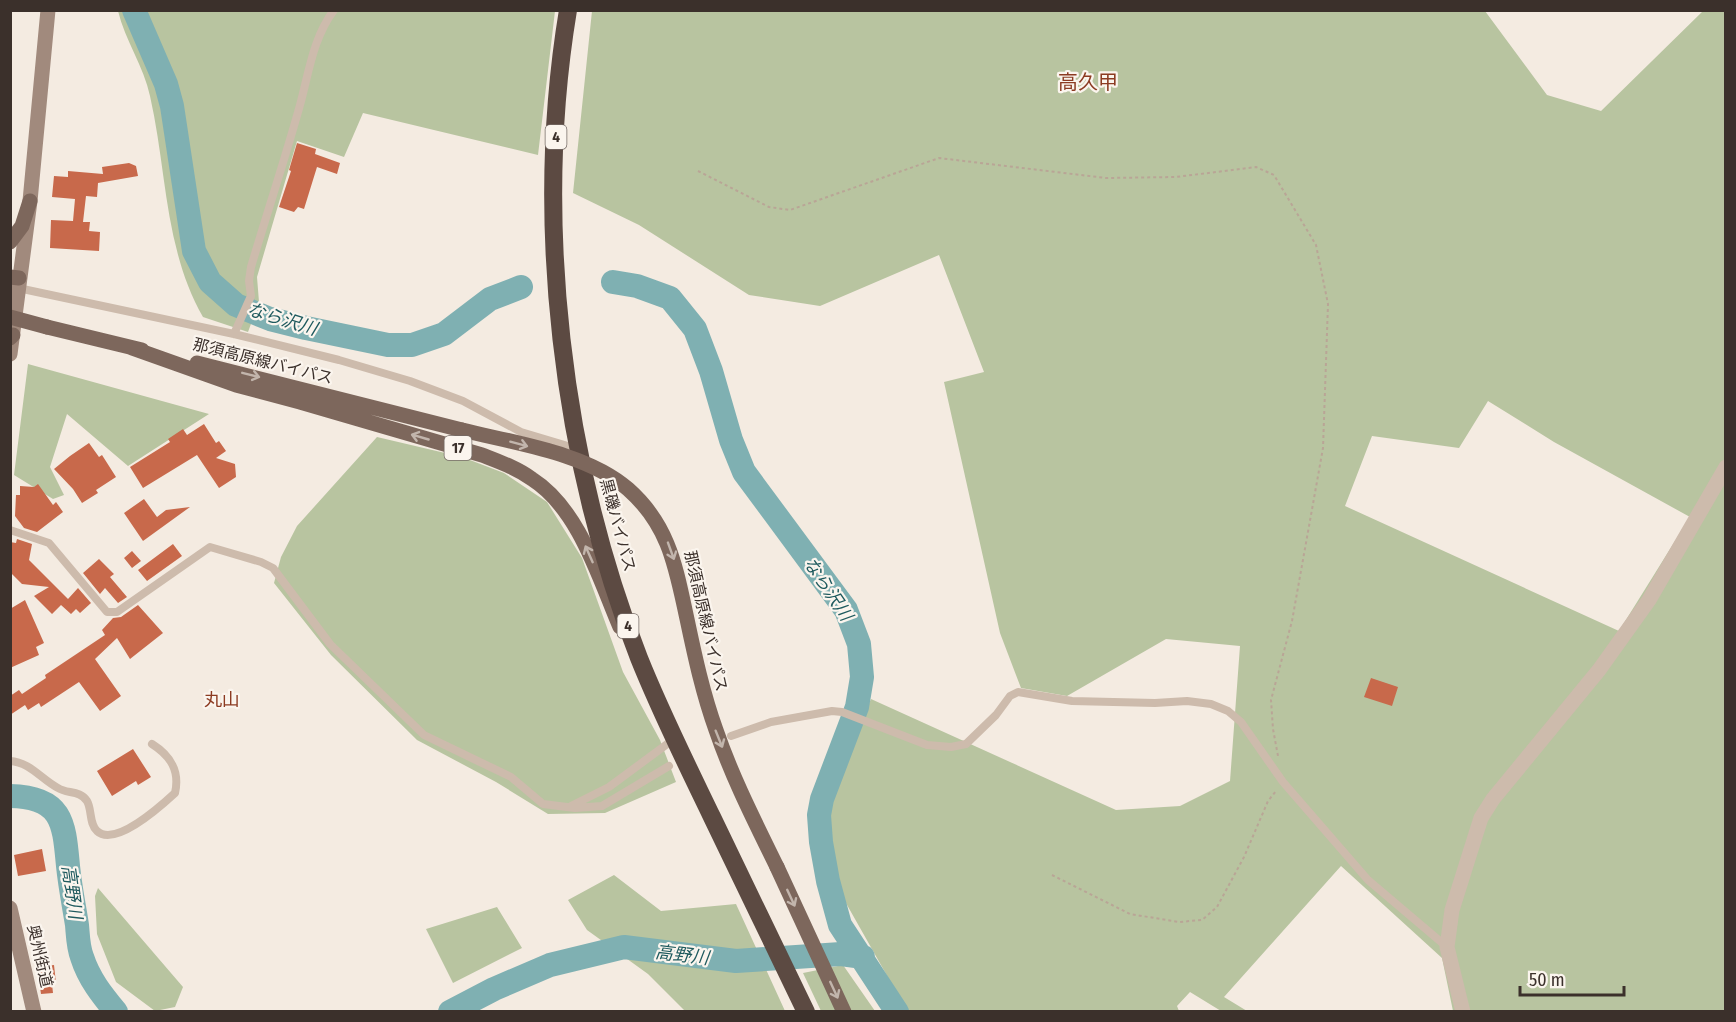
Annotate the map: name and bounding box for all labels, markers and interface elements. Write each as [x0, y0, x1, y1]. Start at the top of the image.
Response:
district label: 高久甲 [1058, 70, 1118, 94]
road number: 4 [546, 125, 566, 149]
water label: なら沢川 [244, 298, 322, 341]
street label: 那須高原線バイパス [191, 334, 335, 388]
one-way arrow [241, 370, 260, 382]
one-way arrow [411, 431, 430, 442]
road number: 17 [444, 436, 472, 460]
one-way arrow [509, 439, 528, 451]
street label: 黒磯バイパス [596, 476, 640, 574]
one-way arrow [666, 541, 677, 560]
one-way arrow [582, 546, 594, 564]
street label: 那須高原線バイパス [681, 549, 731, 693]
water label: なら沢川 [799, 553, 858, 627]
road number: 4 [618, 614, 638, 638]
district label: 丸山 [204, 689, 240, 711]
one-way arrow [715, 730, 726, 748]
water label: 高野川 [57, 864, 87, 922]
one-way arrow [786, 888, 798, 906]
street label: 奥州街道 [24, 923, 56, 989]
water label: 高野川 [654, 941, 712, 969]
scale bar [1520, 959, 1624, 997]
text: 50 m [1529, 969, 1565, 991]
one-way arrow [829, 981, 841, 999]

